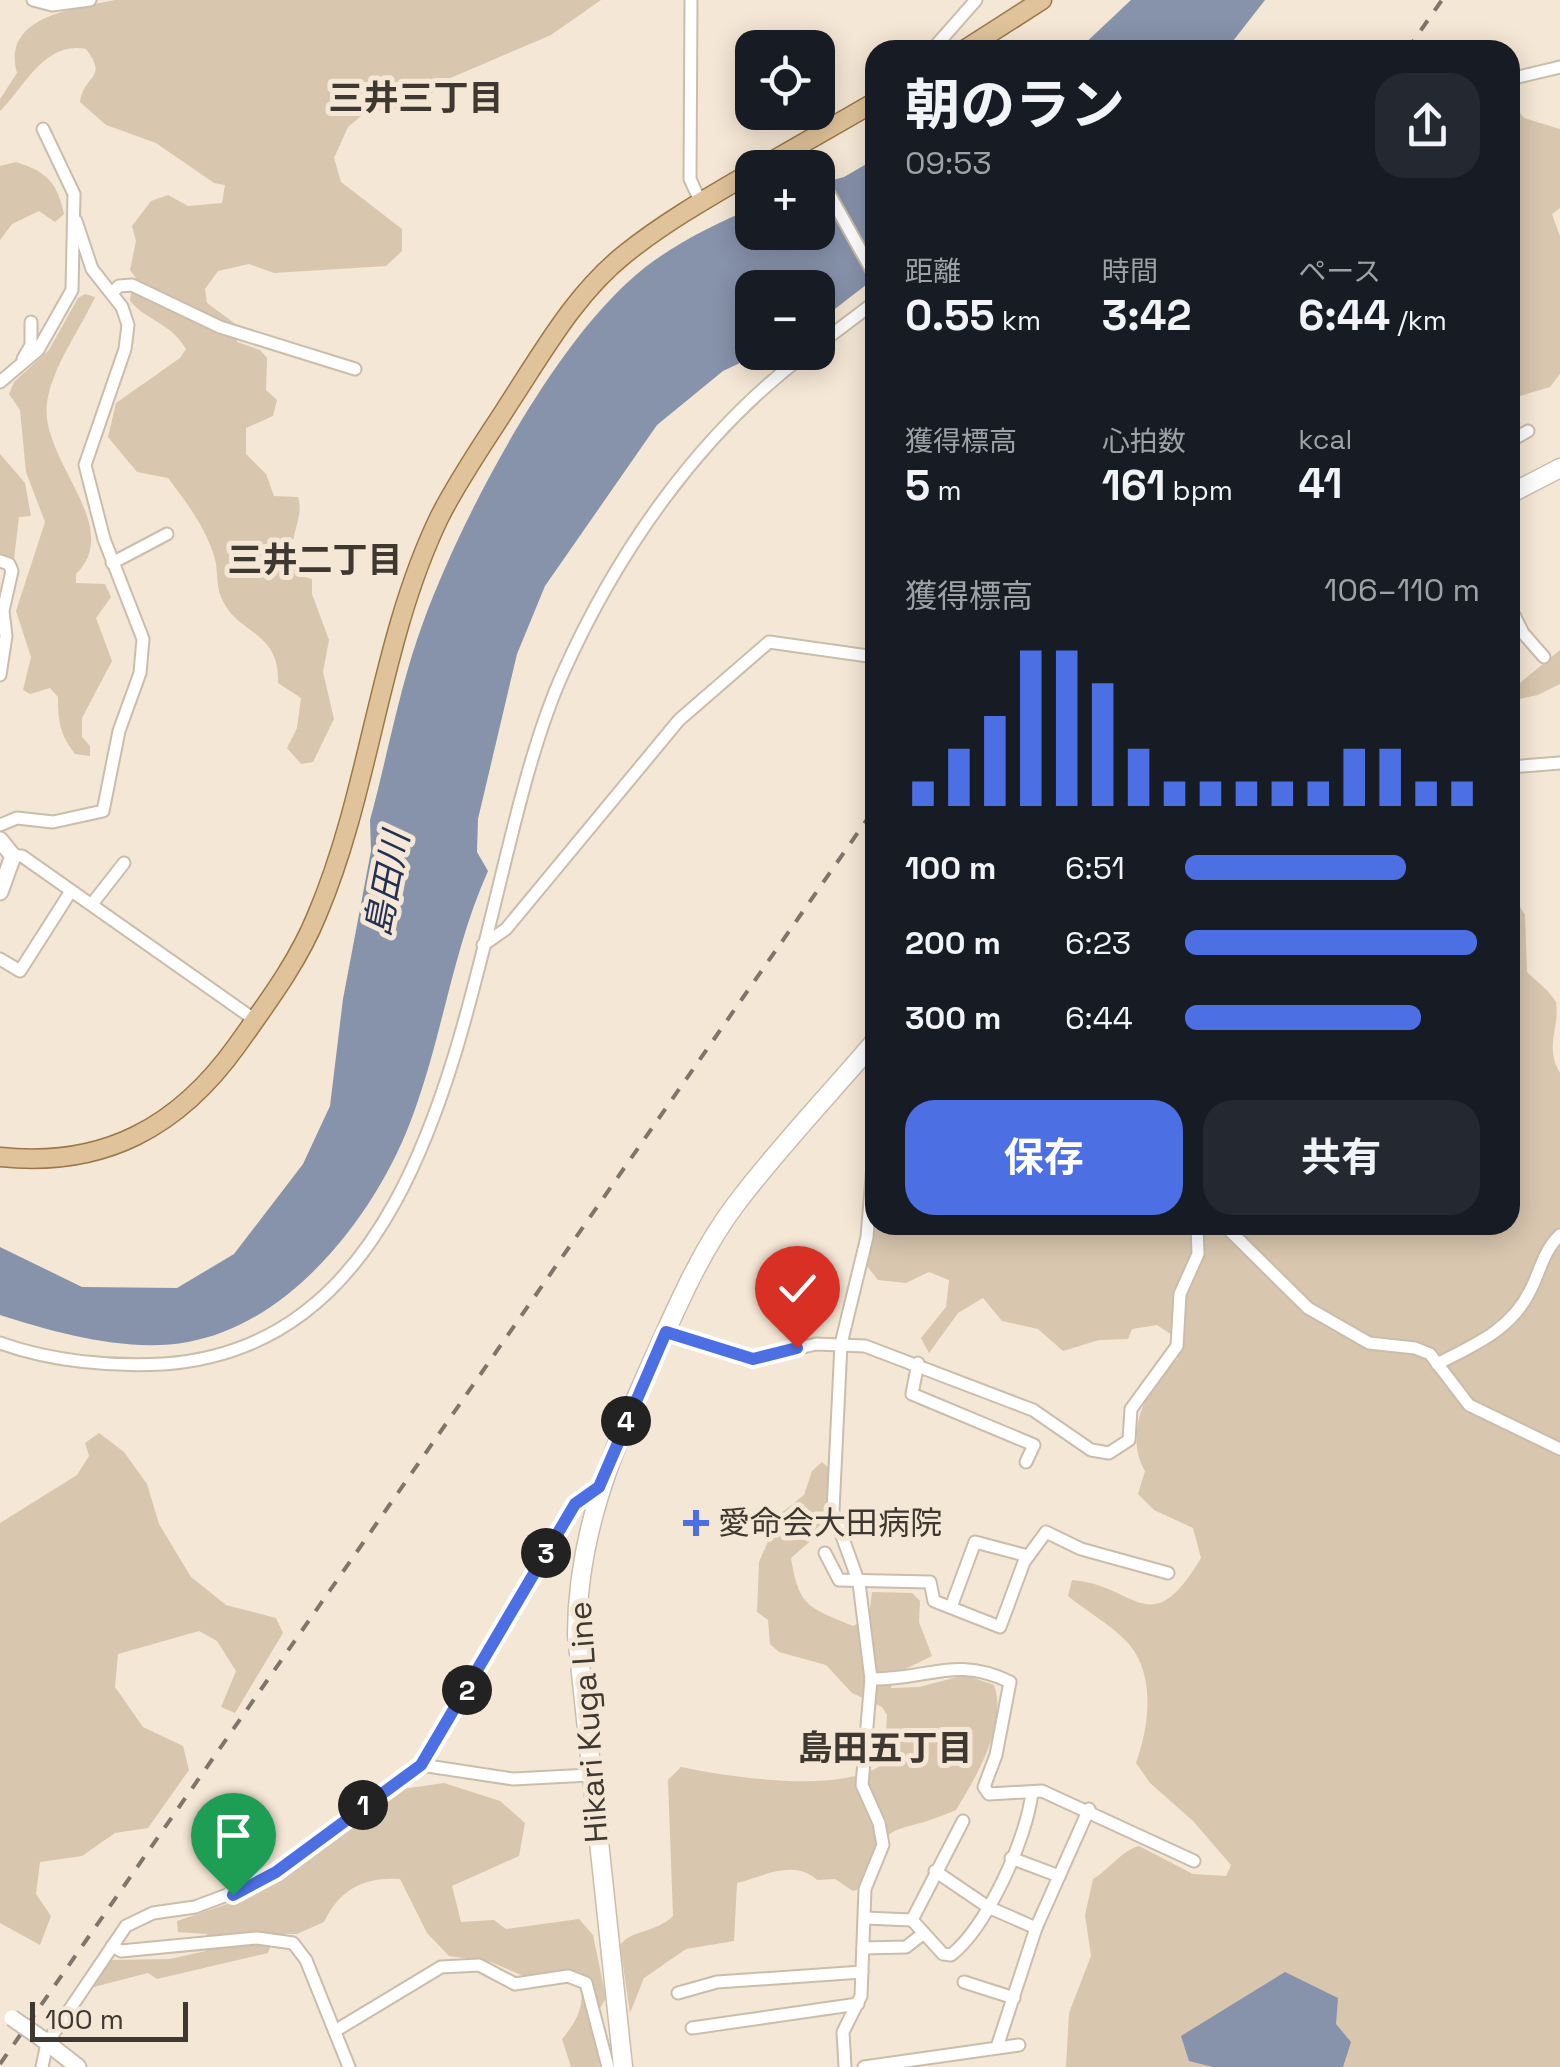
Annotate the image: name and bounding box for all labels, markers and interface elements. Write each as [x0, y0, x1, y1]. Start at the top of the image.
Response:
map controls [735, 30, 835, 370]
button: locate [735, 30, 835, 130]
text: 朝のラン [905, 70, 1125, 140]
button: share [1375, 73, 1480, 178]
district label: 三井三丁目 [328, 76, 504, 120]
text: 09:53 [905, 143, 992, 183]
button: + [735, 150, 835, 250]
text: 距離 [905, 253, 961, 289]
text: 時間 [1102, 253, 1158, 289]
text: ペース [1298, 253, 1381, 289]
button: − [735, 270, 835, 370]
text: 0.55 [905, 289, 995, 342]
text: 3:42 [1102, 289, 1191, 342]
text: 6:44 [1298, 289, 1390, 342]
text: km [995, 302, 1041, 338]
text: /km [1390, 302, 1447, 338]
text: kcal [1298, 421, 1352, 457]
text: 獲得標高 [905, 423, 1017, 459]
text: 心拍数 [1102, 423, 1186, 459]
text: 41 [1298, 457, 1342, 510]
text: 5 [905, 459, 930, 512]
text: 161 [1102, 459, 1165, 512]
text: m [930, 472, 961, 508]
text: bpm [1165, 472, 1233, 508]
district label: 三井二丁目 [227, 538, 403, 582]
text: 106–110 m [1324, 570, 1480, 610]
text: 獲得標高 [905, 576, 1033, 616]
water label: 島田川 [355, 824, 419, 940]
text: 100 m [905, 848, 996, 888]
text: 6:51 [1065, 848, 1125, 888]
text: 200 m [905, 923, 1001, 963]
text: 6:23 [1065, 923, 1131, 963]
text: 300 m [905, 998, 1001, 1038]
text: 6:44 [1065, 998, 1133, 1038]
button: 保存 [905, 1100, 1183, 1215]
button: 共有 [1203, 1100, 1480, 1215]
pin [755, 1246, 840, 1349]
icon: check [770, 1261, 825, 1316]
pin: 4 [601, 1396, 651, 1446]
text: 4 [617, 1403, 635, 1439]
place label: 愛命会大田病院 [718, 1503, 942, 1543]
marker: 愛命会大田病院 [683, 1510, 709, 1536]
pin: 3 [521, 1528, 571, 1578]
text: 3 [537, 1535, 555, 1571]
street label: Hikari Kuga Line [560, 1600, 616, 1844]
pin: 2 [442, 1665, 492, 1715]
text: 2 [459, 1672, 475, 1708]
district label: 島田五丁目 [797, 1726, 973, 1770]
pin: 1 [338, 1780, 388, 1830]
text: 1 [357, 1787, 369, 1823]
pin [191, 1793, 276, 1896]
icon: arrive [206, 1808, 261, 1863]
scale bar [30, 1997, 188, 2042]
text: 100 m [45, 2001, 124, 2037]

